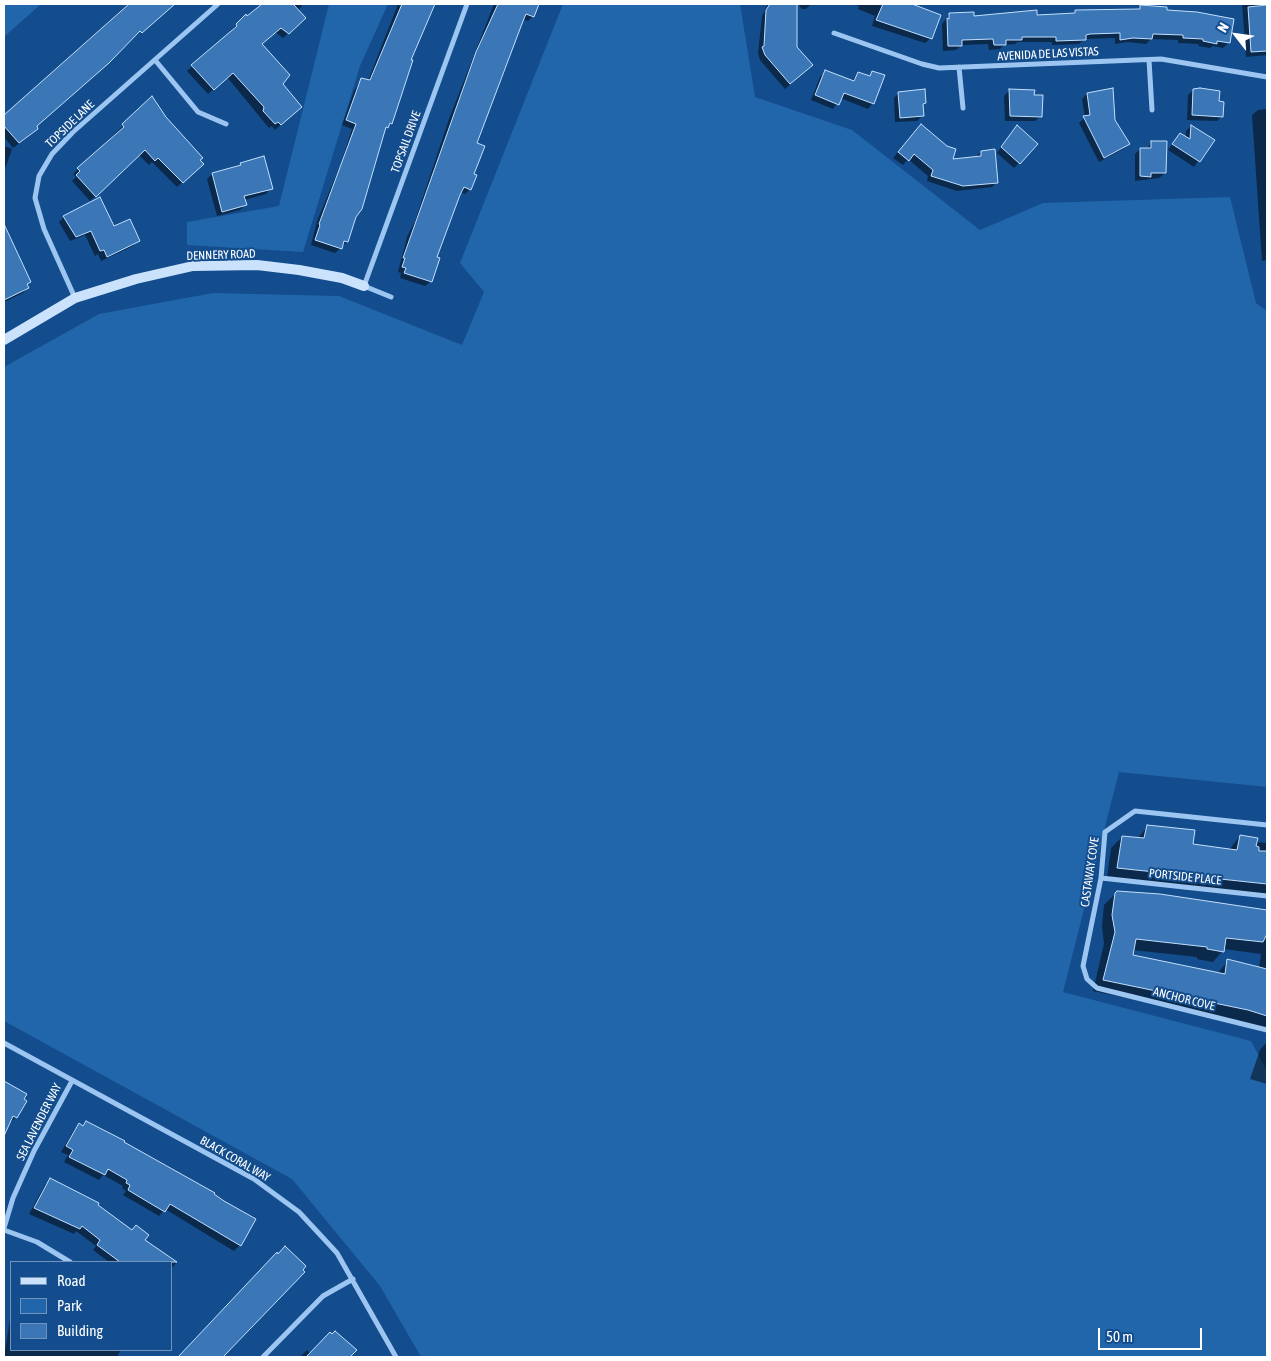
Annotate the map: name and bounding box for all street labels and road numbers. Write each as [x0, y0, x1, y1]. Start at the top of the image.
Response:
street label: AVENIDA DE LAS VISTAS [997, 44, 1099, 64]
street label: TOPSIDE LANE [43, 97, 97, 151]
street label: TOPSAIL DRIVE [388, 109, 424, 175]
street label: DENNERY ROAD [186, 247, 256, 263]
street label: CASTAWAY COVE [1078, 836, 1102, 908]
street label: PORTSIDE PLACE [1148, 866, 1222, 888]
street label: ANCHOR COVE [1152, 984, 1216, 1014]
street label: SEA LAVENDER WAY [13, 1081, 65, 1163]
street label: BLACK CORAL WAY [197, 1133, 273, 1185]

